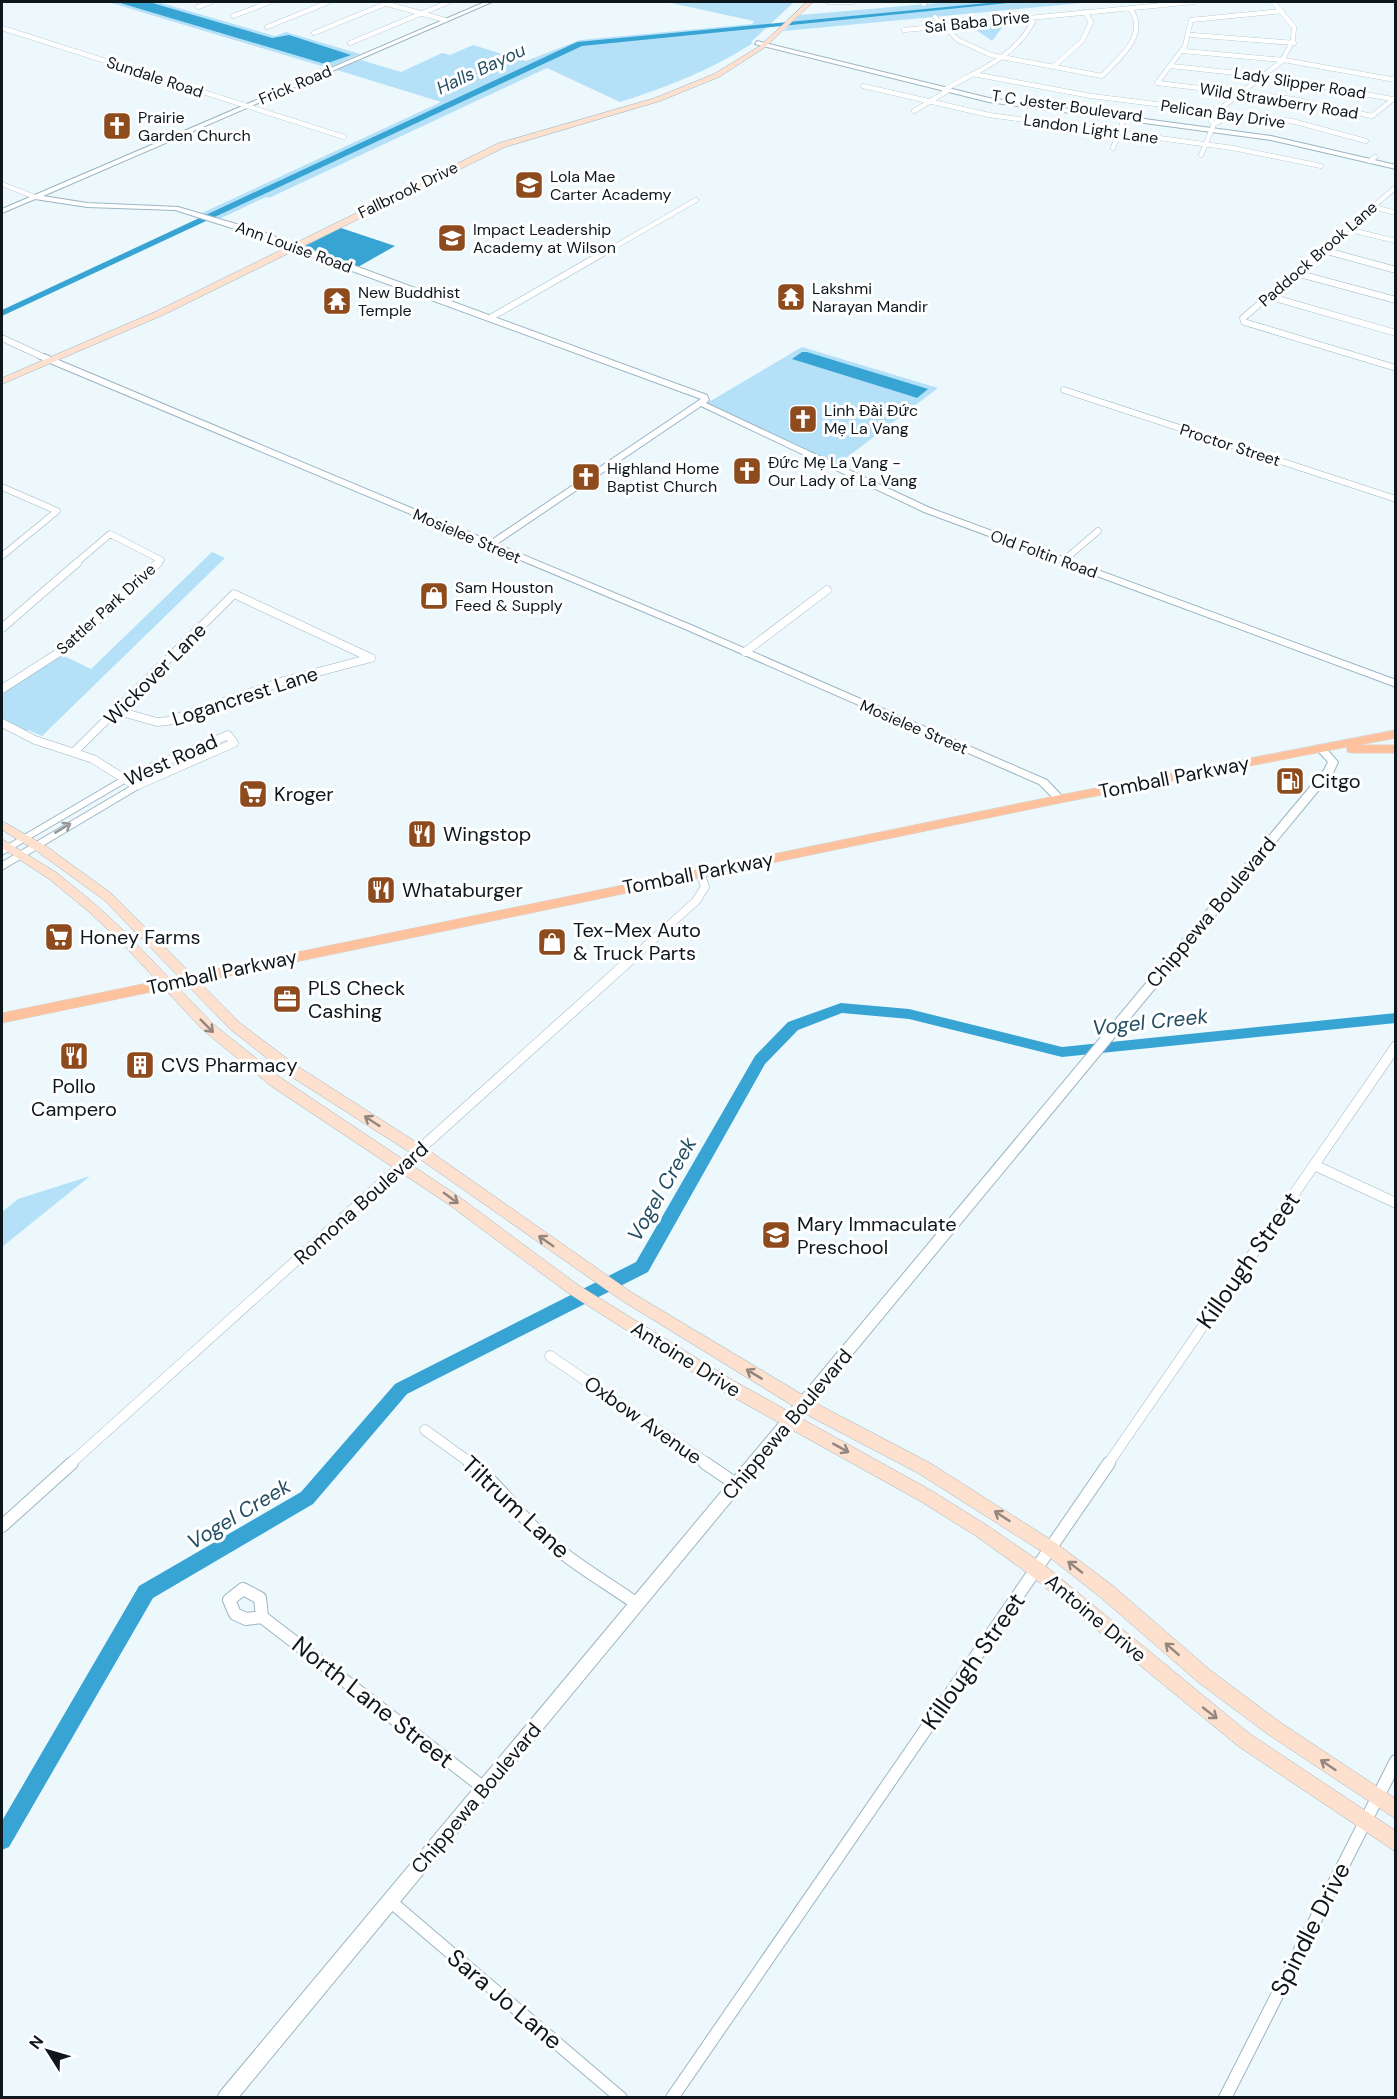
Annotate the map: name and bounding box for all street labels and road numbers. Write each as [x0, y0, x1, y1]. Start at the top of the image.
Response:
street label: Sai Baba Drive [924, 6, 1030, 38]
street label: Sundale Road [104, 51, 206, 103]
street label: Frick Road [255, 60, 335, 110]
street label: Lady Slipper Road [1232, 62, 1368, 104]
street label: Wild Strawberry Road [1198, 78, 1360, 124]
street label: T C Jester Boulevard [990, 85, 1144, 127]
street label: Pelican Bay Drive [1159, 95, 1287, 133]
street label: Landon Light Lane [1022, 109, 1160, 149]
street label: Fallbrook Drive [355, 157, 461, 223]
street label: Paddock Brook Lane [1254, 197, 1382, 311]
street label: Ann Louise Road [233, 216, 355, 278]
street label: Proctor Street [1177, 419, 1283, 471]
street label: Mosielee Street [410, 504, 524, 568]
street label: Old Foltin Road [988, 525, 1100, 583]
street label: Sattler Park Drive [52, 559, 160, 659]
street label: Wickover Lane [98, 617, 212, 731]
street label: Logancrest Lane [169, 660, 321, 732]
street label: Mosielee Street [857, 695, 971, 759]
street label: West Road [120, 728, 222, 792]
street label: Tomball Parkway [1097, 750, 1251, 804]
street label: Chippewa Boulevard [1140, 831, 1282, 993]
street label: Tomball Parkway [621, 846, 775, 900]
street label: Tomball Parkway [145, 943, 299, 1001]
street label: Romona Boulevard [288, 1136, 434, 1270]
street label: Killough Street [1189, 1186, 1307, 1334]
street label: Antoine Drive [626, 1315, 746, 1403]
street label: Chippewa Boulevard [716, 1343, 858, 1505]
street label: Oxbow Avenue [579, 1370, 707, 1470]
street label: Tiltrum Lane [455, 1449, 577, 1565]
street label: Antoine Drive [1040, 1568, 1152, 1668]
street label: Killough Street [914, 1587, 1032, 1735]
street label: North Lane Street [286, 1629, 460, 1775]
street label: Chippewa Boulevard [405, 1717, 547, 1879]
street label: Spindle Drive [1263, 1857, 1357, 2001]
street label: Sara Jo Lane [441, 1942, 569, 2056]

